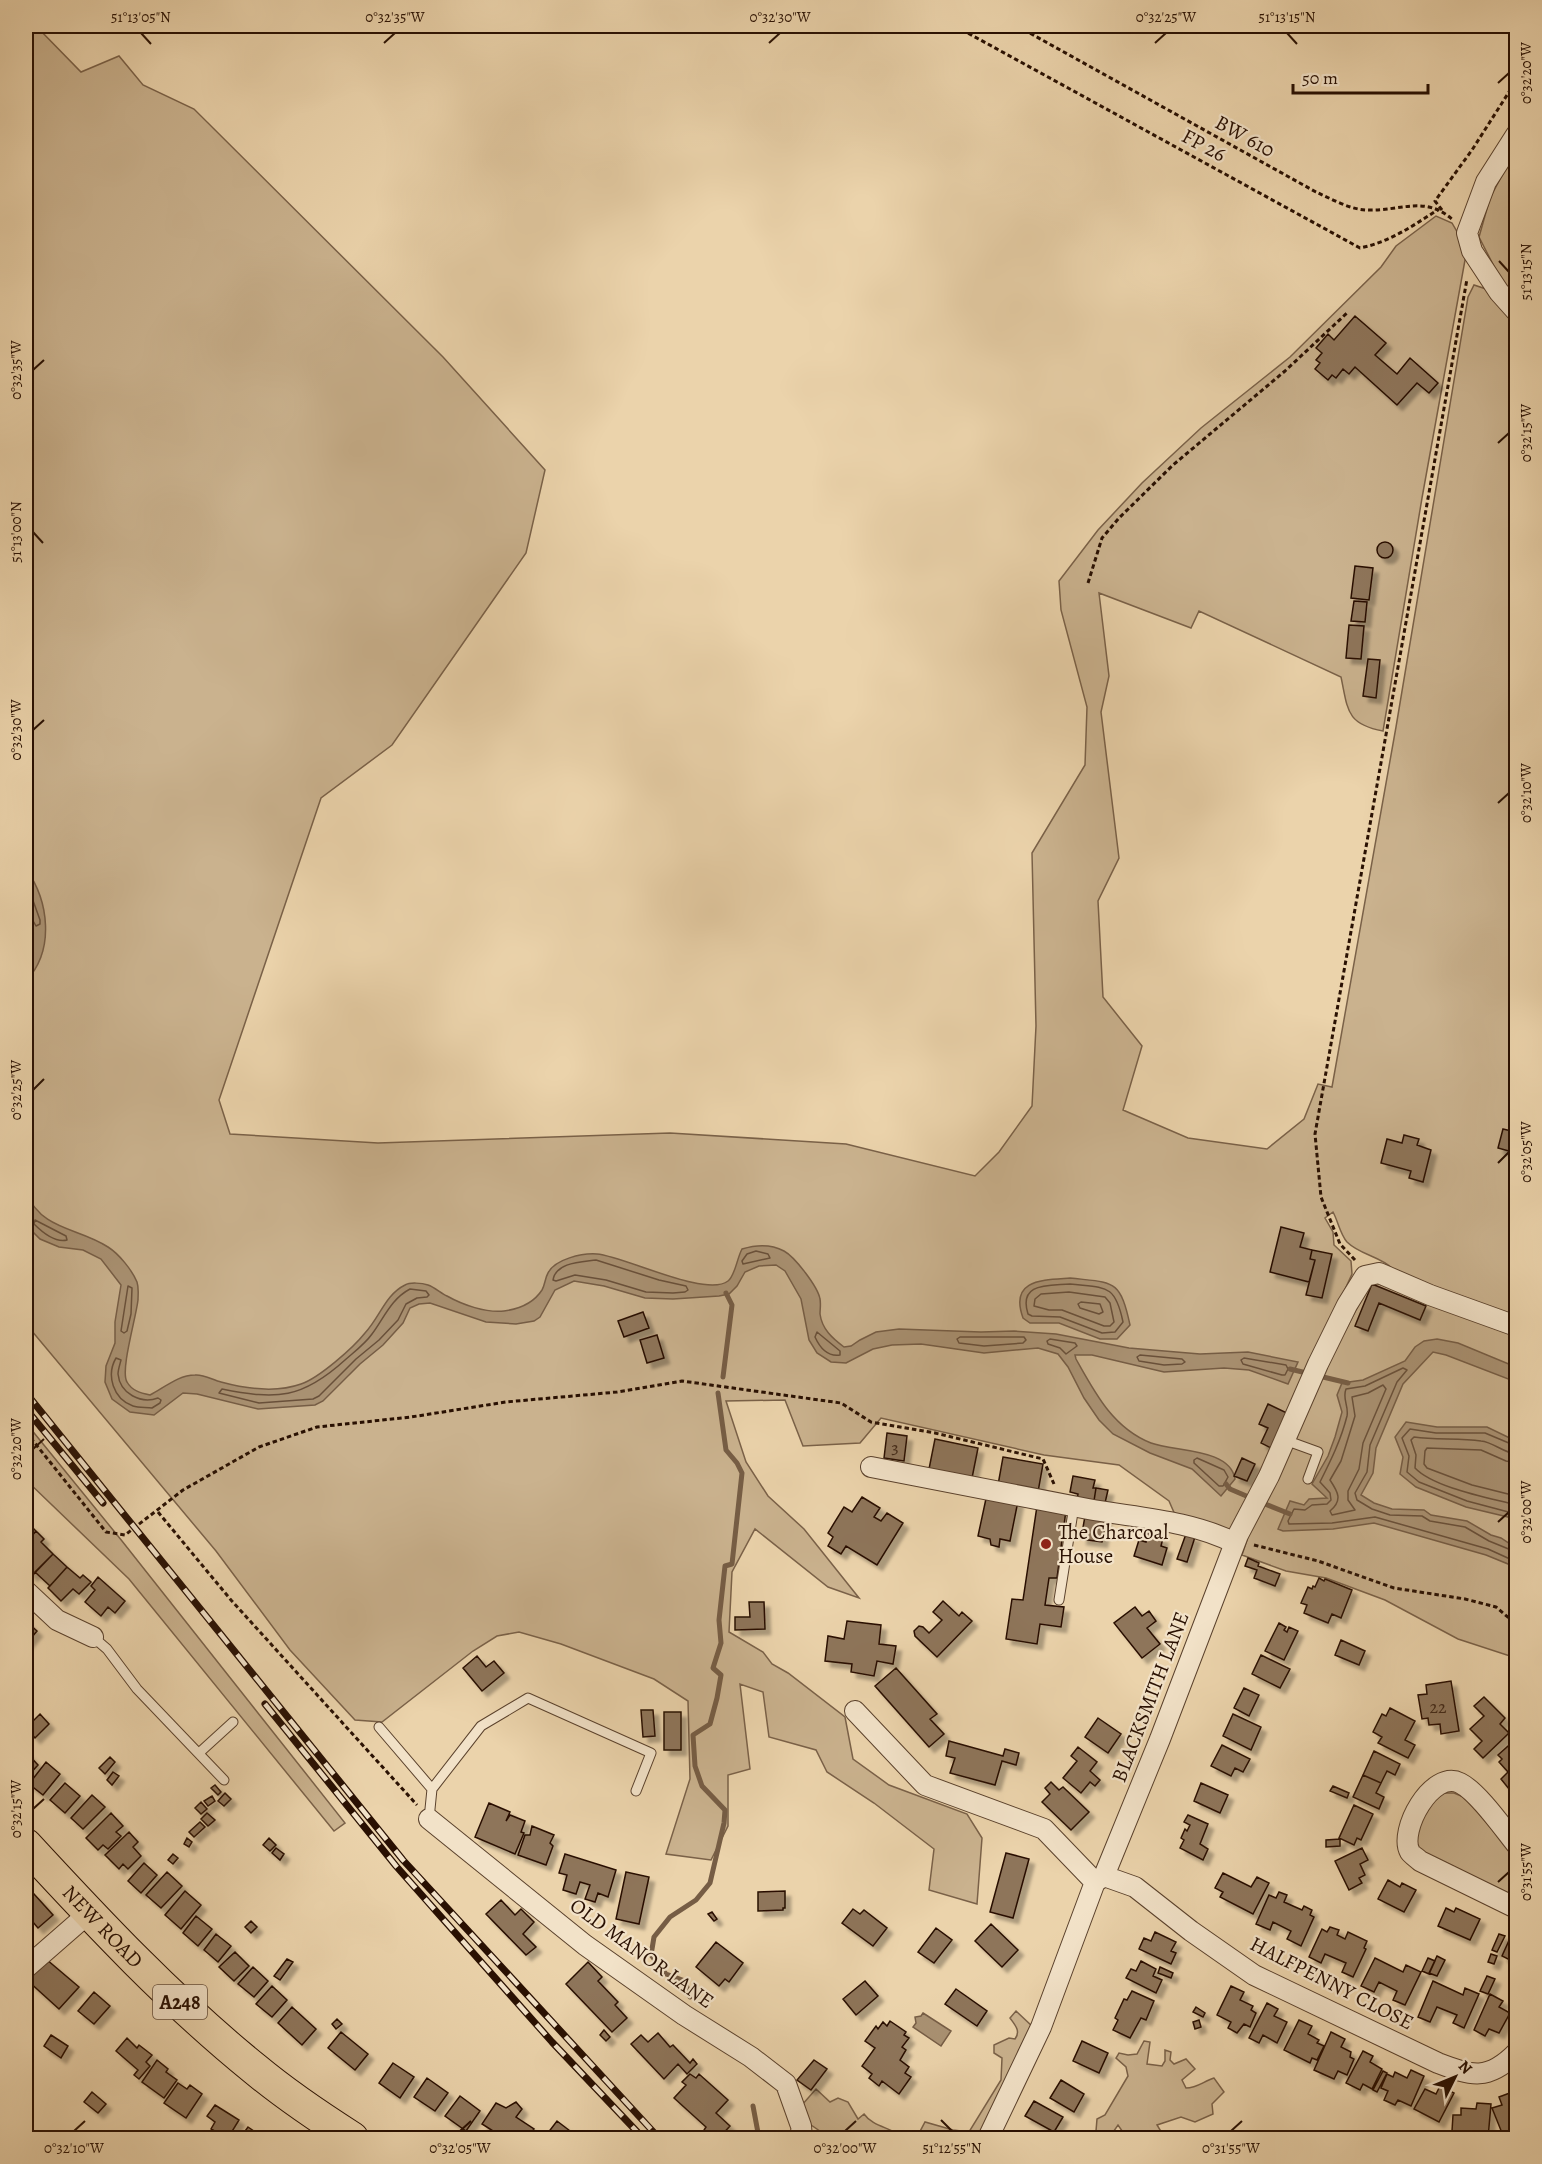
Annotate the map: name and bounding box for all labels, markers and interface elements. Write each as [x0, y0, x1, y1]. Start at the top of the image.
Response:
text: 51°13'05"N [111, 7, 171, 27]
text: 0°32'35"W [365, 7, 425, 27]
text: 0°32'30"W [749, 7, 811, 27]
text: 0°32'25"W [1136, 7, 1196, 27]
text: 51°13'15"N [1259, 7, 1316, 27]
text: 0°32'20"W [1516, 42, 1536, 104]
scale bar [1293, 57, 1428, 95]
text: 50 m [1302, 66, 1338, 90]
street label: BW 610 [1210, 108, 1280, 164]
street label: FP 26 [1177, 122, 1231, 168]
text: 51°13'15"N [1516, 243, 1536, 300]
text: 0°32'35"W [6, 340, 26, 400]
text: 0°32'15"W [1516, 404, 1536, 462]
text: 51°13'00"N [6, 501, 26, 563]
text: 0°32'30"W [6, 699, 26, 761]
text: 0°32'10"W [1516, 763, 1536, 823]
text: 0°32'25"W [6, 1060, 26, 1120]
text: 0°32'05"W [1516, 1121, 1536, 1183]
text: 0°32'20"W [6, 1418, 26, 1480]
house number: 3 [891, 1435, 899, 1459]
text: 0°32'00"W [1516, 1481, 1536, 1543]
place label: The Charcoal House [1058, 1518, 1168, 1570]
marker: The Charcoal House [1039, 1537, 1053, 1551]
street label: BLACKSMITH LANE [1105, 1608, 1195, 1786]
house number: 22 [1429, 1695, 1447, 1719]
text: 0°32'15"W [6, 1780, 26, 1838]
text: 0°31'55"W [1516, 1843, 1536, 1901]
street label: NEW ROAD [56, 1879, 149, 1974]
street label: OLD MANOR LANE [564, 1891, 720, 2015]
street label: HALFPENNY CLOSE [1245, 1930, 1419, 2036]
road number: A248 [153, 1985, 207, 2019]
north arrow [1425, 2047, 1485, 2107]
text: N [1453, 2056, 1477, 2079]
text: 0°32'10"W [44, 2138, 104, 2158]
text: 0°32'05"W [429, 2138, 491, 2158]
text: 0°32'00"W [814, 2138, 876, 2158]
text: 51°12'55"N [922, 2138, 982, 2158]
text: 0°31'55"W [1202, 2138, 1260, 2158]

